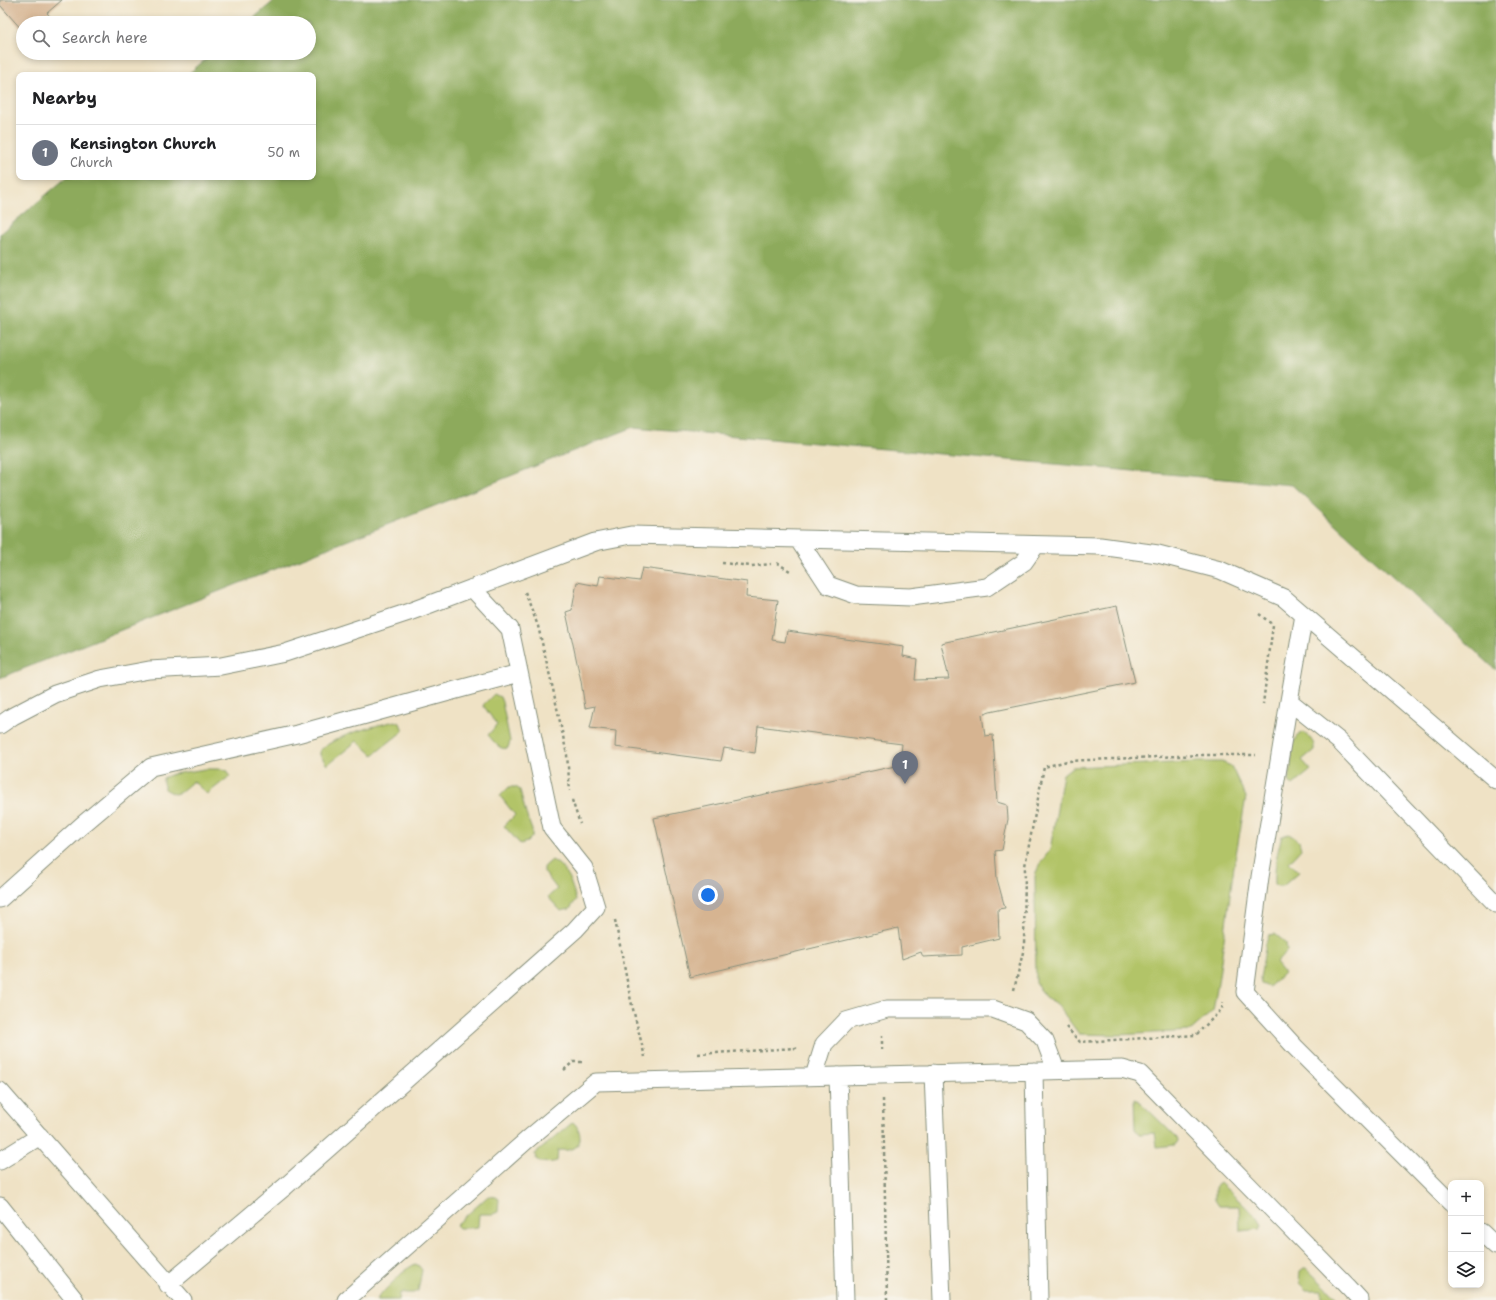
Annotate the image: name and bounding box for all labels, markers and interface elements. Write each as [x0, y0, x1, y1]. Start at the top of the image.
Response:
search box [16, 16, 316, 60]
icon: search [30, 27, 52, 49]
text: Search here [62, 28, 148, 48]
text: Nearby [32, 87, 97, 109]
text: Kensington Church [70, 134, 216, 154]
text: 1 [42, 144, 48, 161]
text: 50 m [267, 144, 300, 161]
text: Church [70, 154, 113, 171]
pin: 1 [892, 751, 918, 784]
your location [698, 885, 718, 905]
map controls [1448, 1180, 1484, 1288]
button: + [1448, 1180, 1484, 1216]
button: − [1448, 1216, 1484, 1252]
button: layers [1448, 1252, 1484, 1288]

